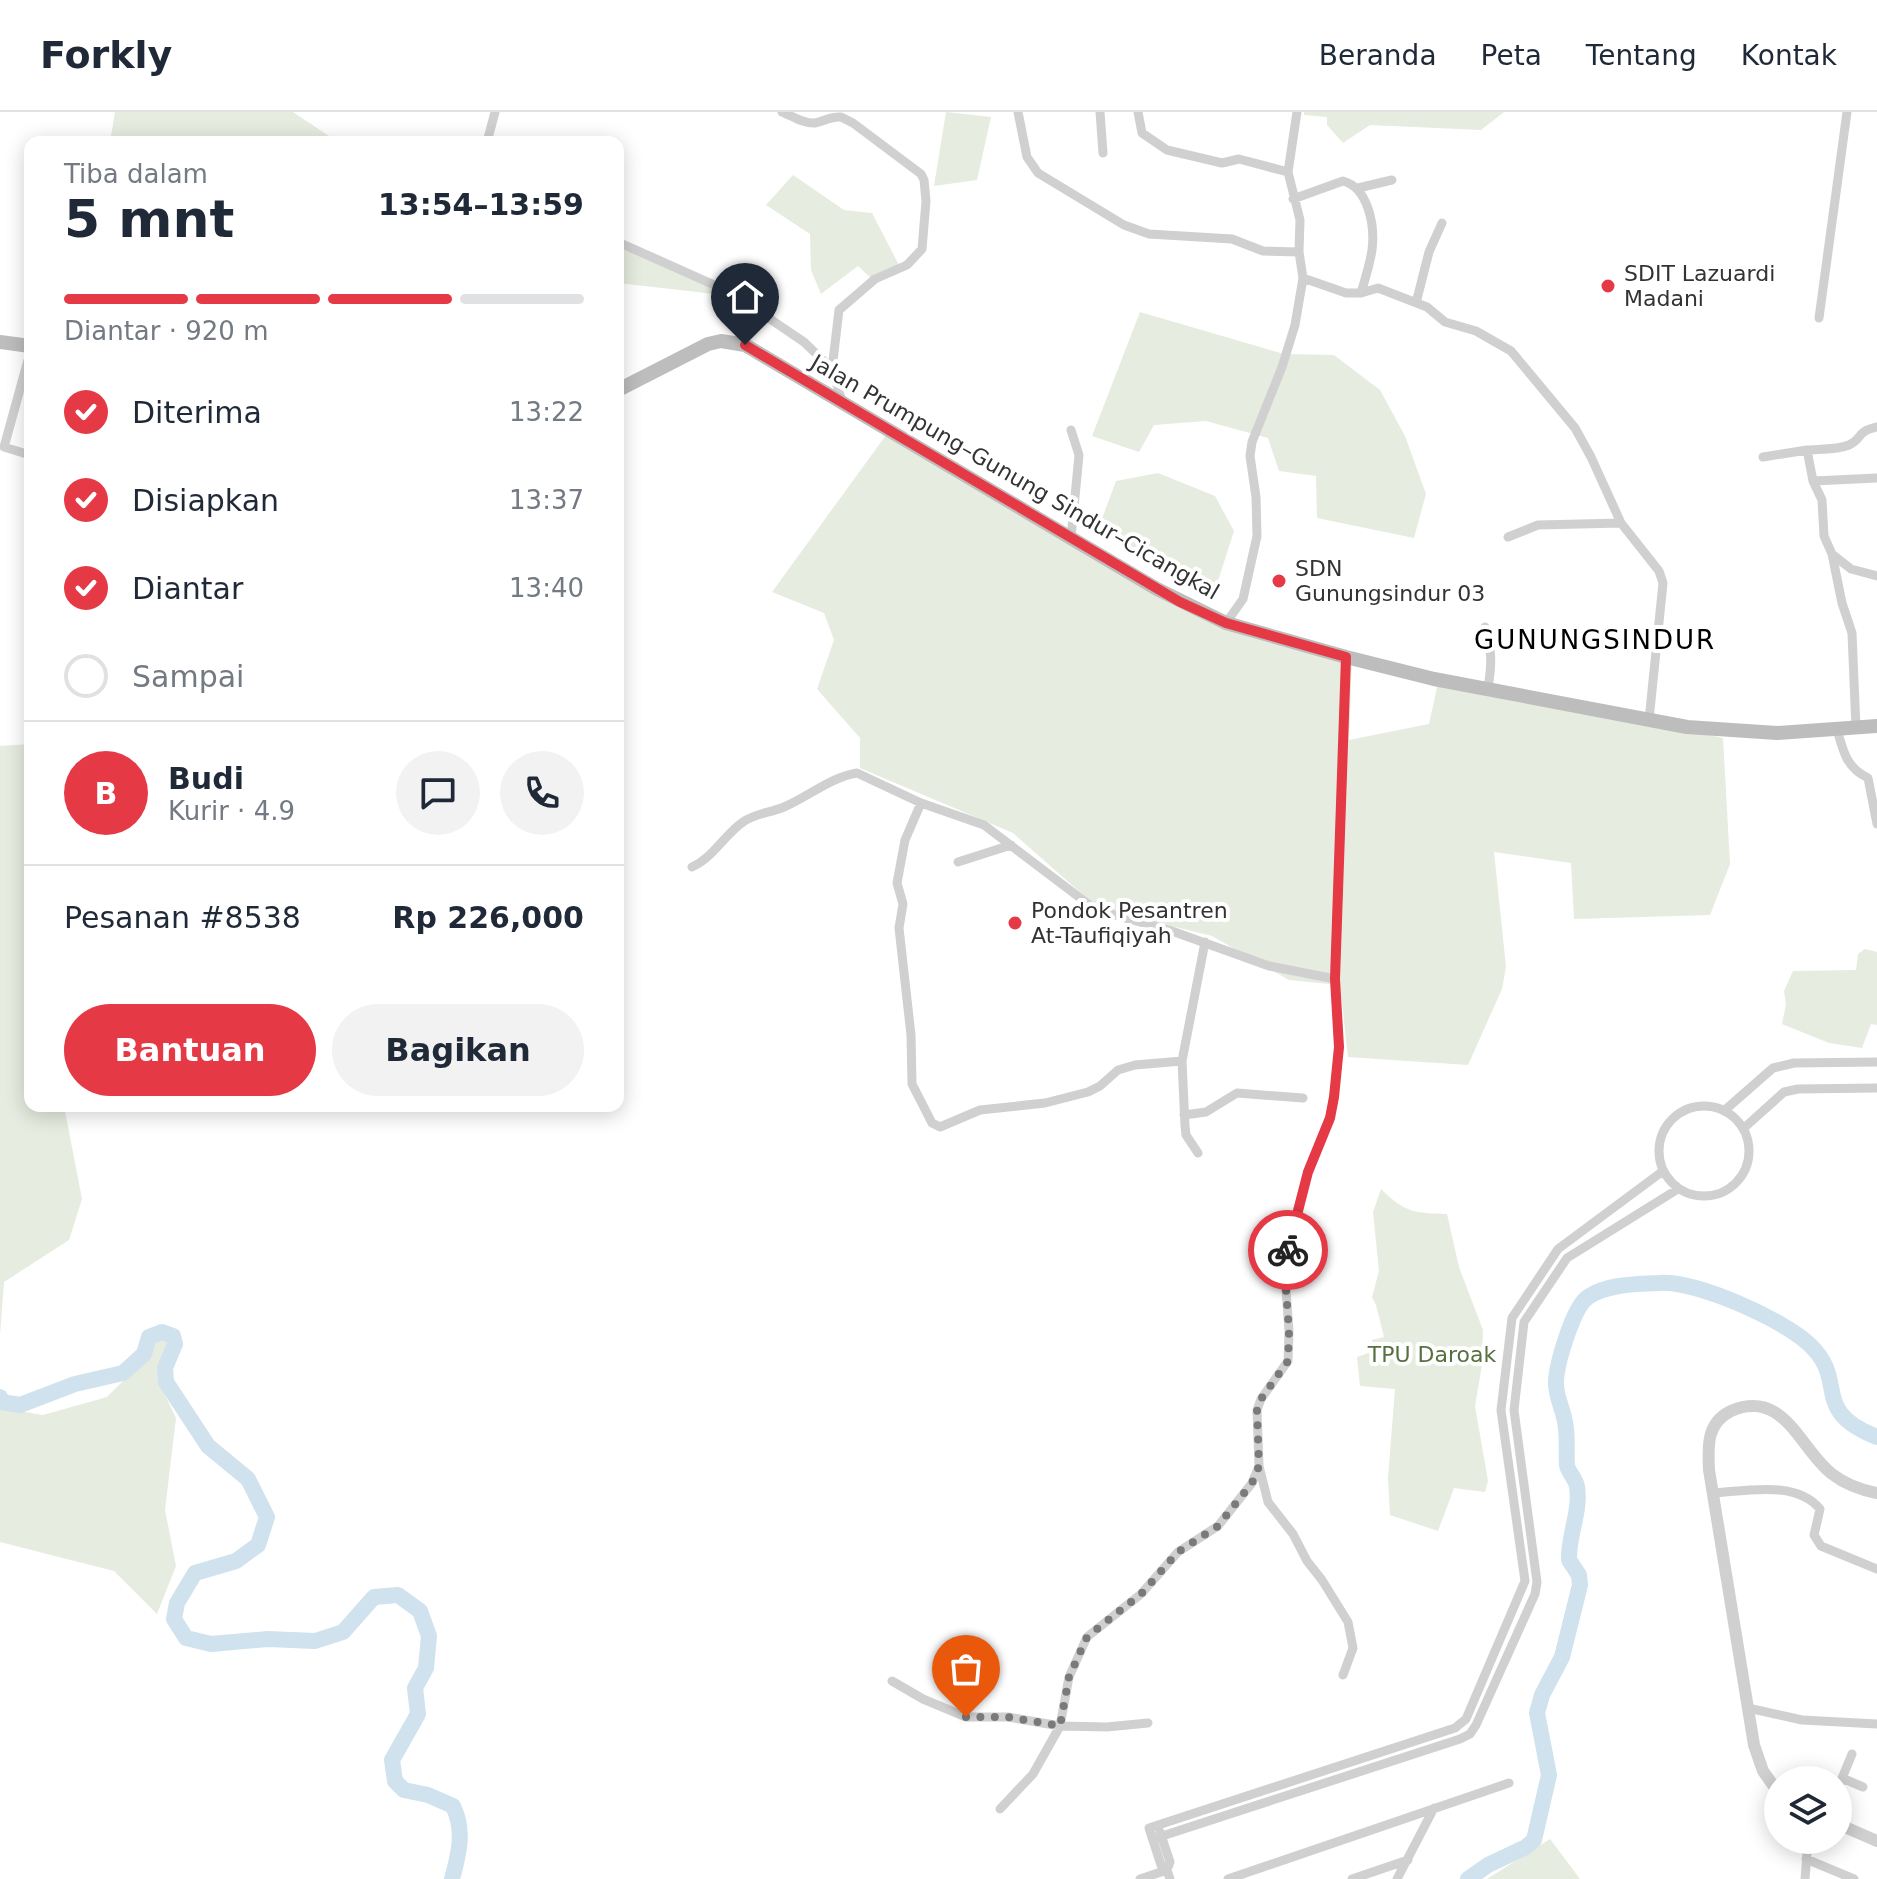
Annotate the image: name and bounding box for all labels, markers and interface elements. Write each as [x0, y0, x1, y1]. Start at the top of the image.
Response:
text: Forkly [40, 33, 172, 77]
text: Beranda [1319, 39, 1437, 72]
text: Peta [1481, 39, 1542, 72]
text: Tentang [1586, 39, 1697, 72]
text: Kontak [1741, 39, 1837, 72]
text: Tiba dalam [64, 159, 208, 189]
text: 13:54–13:59 [378, 187, 584, 222]
text: 5 mnt [64, 189, 234, 249]
place label: SDIT Lazuardi Madani [1624, 261, 1775, 311]
pin [711, 263, 779, 345]
icon: home [723, 275, 767, 319]
marker: SDIT Lazuardi Madani [1599, 277, 1617, 295]
text: Diantar · 920 m [64, 316, 268, 346]
street label: Jalan Prumpung–Gunung Sindur–Cicangkal [805, 348, 1224, 605]
icon: check [64, 390, 108, 434]
text: Diterima [132, 395, 262, 430]
text: 13:22 [509, 397, 584, 427]
icon: check [64, 478, 108, 522]
text: Disiapkan [132, 483, 279, 518]
text: 13:37 [509, 485, 584, 515]
place label: SDN Gunungsindur 03 [1295, 556, 1485, 606]
icon: check [64, 566, 108, 610]
text: Diantar [132, 571, 243, 606]
marker: SDN Gunungsindur 03 [1270, 572, 1288, 590]
text: 13:40 [509, 573, 584, 603]
district label: GUNUNGSINDUR [1474, 625, 1716, 655]
text: Sampai [132, 659, 244, 694]
button: chat [396, 751, 480, 835]
button: phone [500, 751, 584, 835]
text: Budi [168, 761, 244, 796]
text: B [95, 776, 117, 811]
text: Kurir · 4.9 [168, 796, 295, 826]
place label: Pondok Pesantren At-Taufiqiyah [1031, 898, 1228, 948]
text: Pesanan #8538 [64, 900, 301, 935]
text: Rp 226,000 [392, 900, 584, 935]
marker: Pondok Pesantren At-Taufiqiyah [1006, 914, 1024, 932]
button: Bantuan [64, 1004, 316, 1096]
button: Bagikan [332, 1004, 584, 1096]
courier [1248, 1210, 1328, 1290]
icon: bike [1266, 1228, 1310, 1272]
park label: TPU Daroak [1367, 1342, 1496, 1367]
pin [932, 1635, 1000, 1717]
icon: bag [944, 1647, 988, 1691]
map controls [1764, 1766, 1852, 1854]
button: layers [1764, 1766, 1852, 1854]

